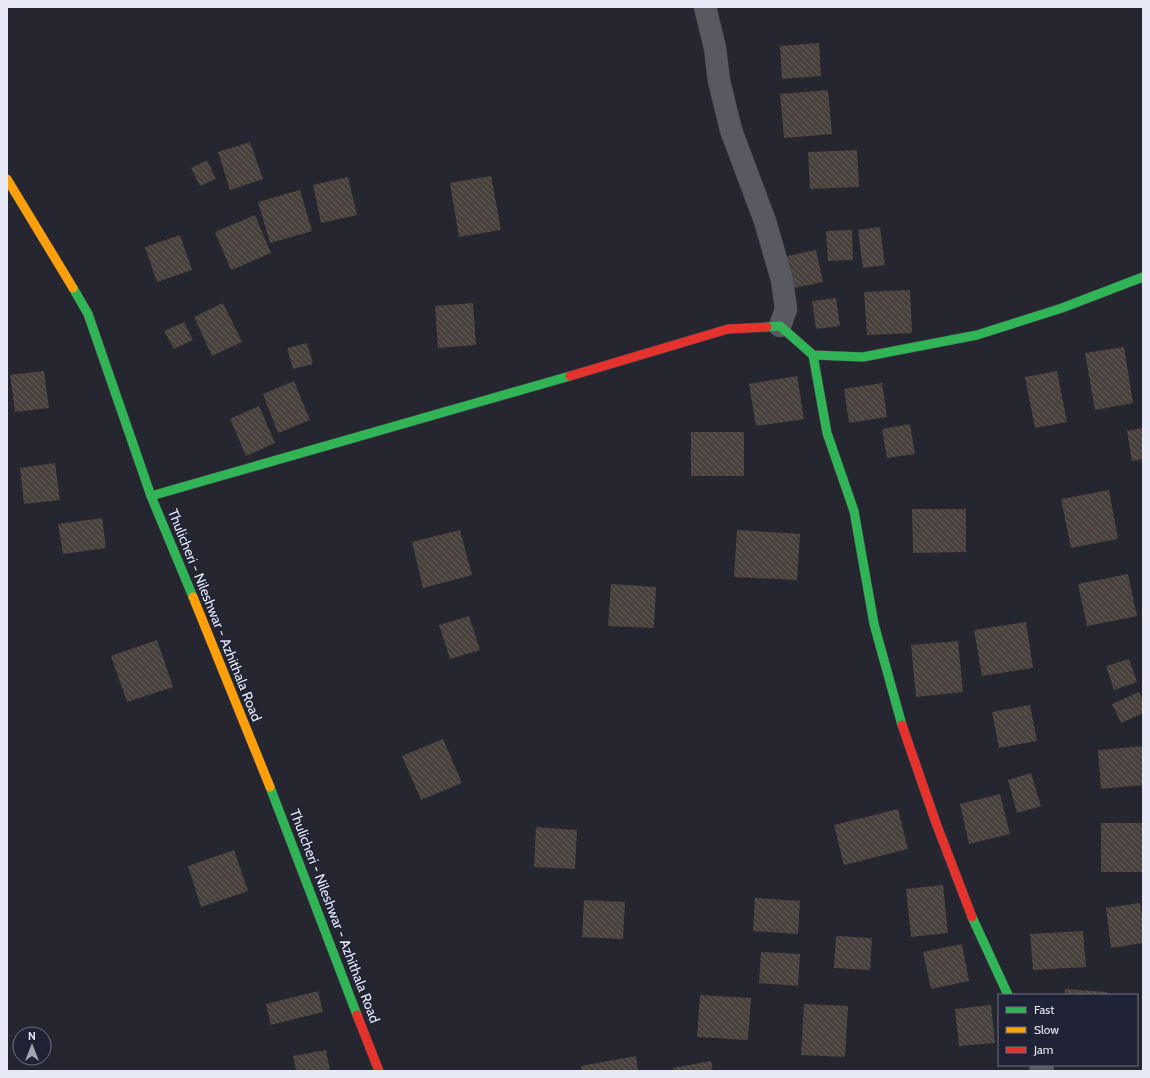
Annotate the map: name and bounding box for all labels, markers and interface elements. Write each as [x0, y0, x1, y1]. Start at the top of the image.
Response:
street label: Thulicheri - Nileshwar - Azhithala Road [164, 506, 266, 724]
street label: Thulicheri - Nileshwar - Azhithala Road [286, 807, 384, 1025]
legend [998, 994, 1138, 1066]
text: Fast [1034, 1002, 1054, 1017]
text: Slow [1034, 1022, 1059, 1037]
north arrow [12, 1026, 52, 1066]
text: N [28, 1029, 36, 1043]
text: Jam [1033, 1042, 1053, 1057]

